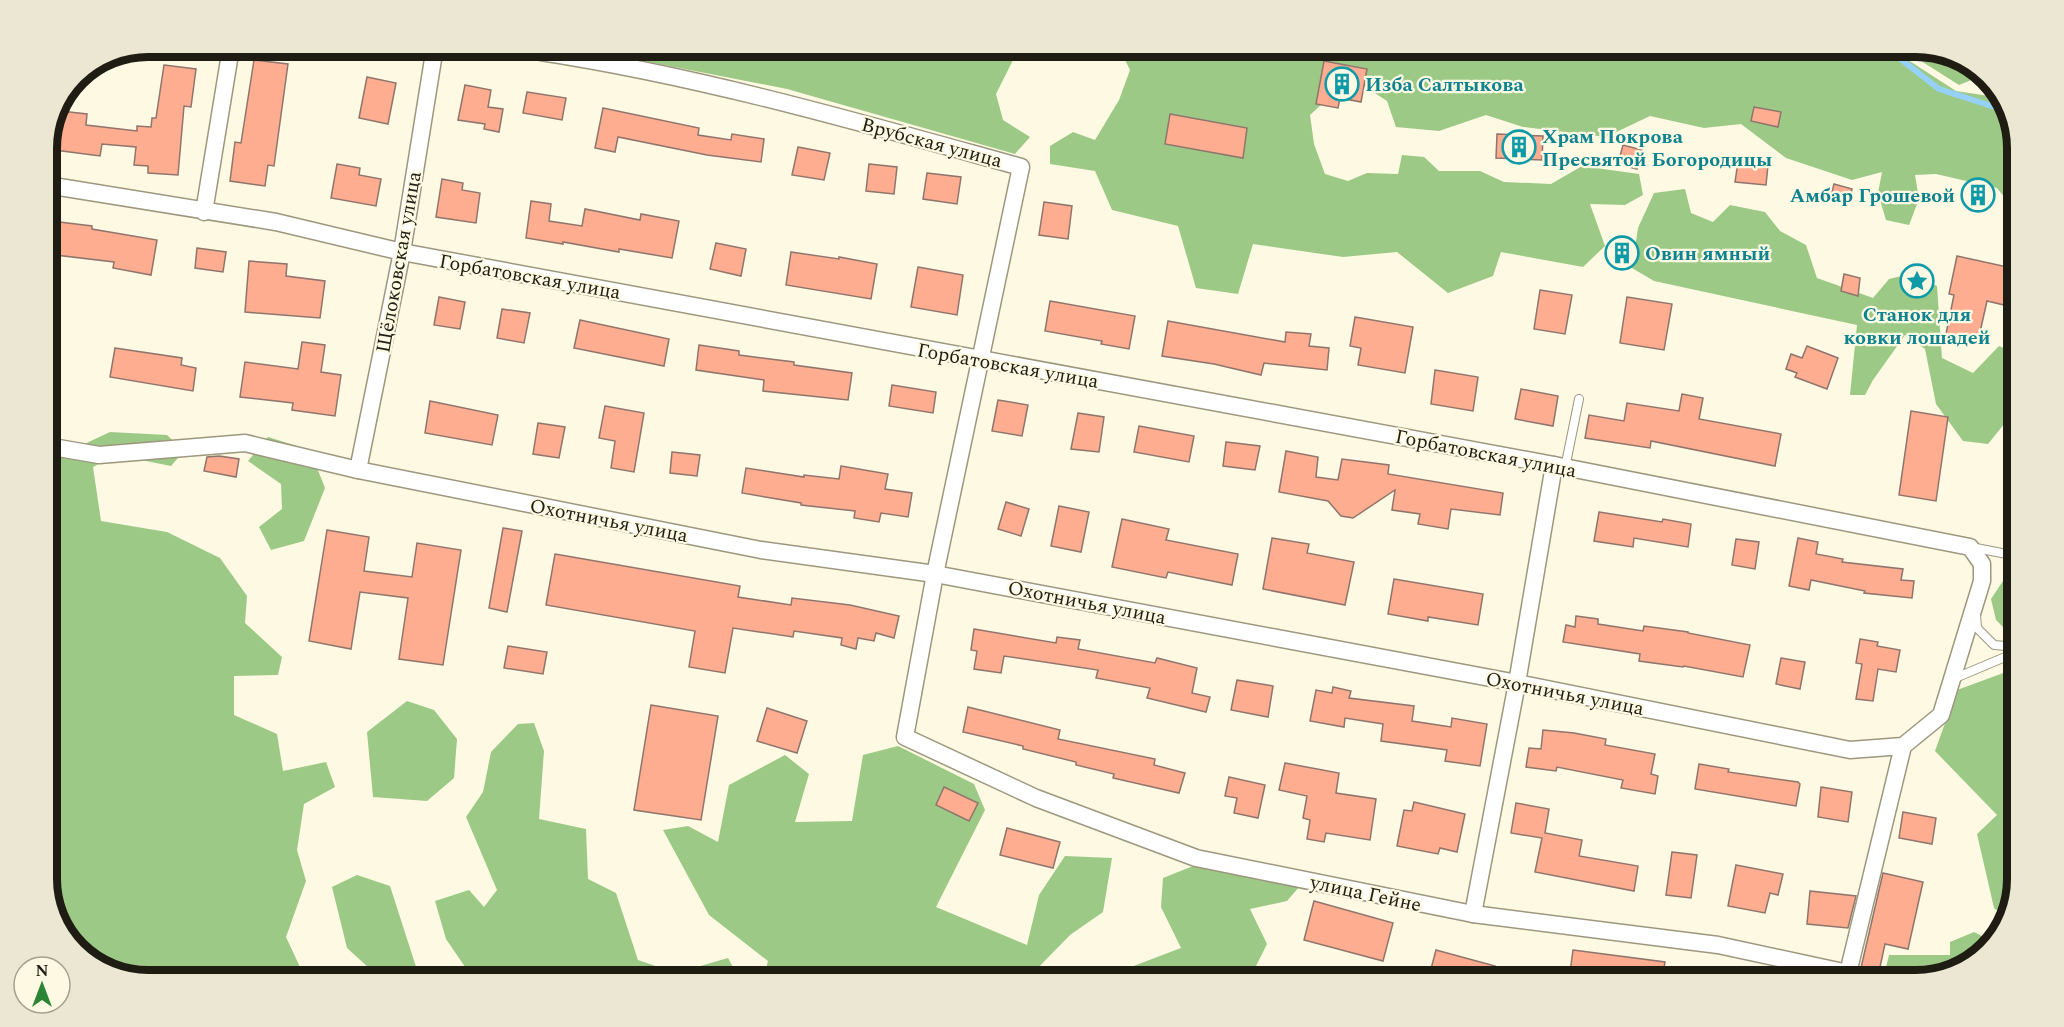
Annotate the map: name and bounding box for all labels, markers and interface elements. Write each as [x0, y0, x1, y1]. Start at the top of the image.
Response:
building icon: Изба Салтыкова [1324, 66, 1360, 102]
place label: Изба Салтыкова [1365, 70, 1525, 100]
street label: Врубская улица [858, 110, 1006, 176]
place label: Храм Покрова Пресвятой Богородицы [1542, 122, 1772, 175]
building icon: Храм Покрова Пресвятой Богородицы [1501, 129, 1537, 165]
street label: Щёлоковская улица [368, 169, 430, 355]
building icon: Амбар Грошевой [1960, 177, 1996, 213]
place label: Амбар Грошевой [1790, 181, 1955, 211]
building icon: Овин ямный [1604, 235, 1640, 271]
place label: Овин ямный [1645, 239, 1770, 269]
street label: Горбатовская улица [437, 246, 623, 308]
place icon: Станок для ковки лошадей [1899, 263, 1935, 299]
place label: Станок для ковки лошадей [1843, 300, 1991, 353]
street label: Горбатовская улица [915, 335, 1101, 397]
street label: Горбатовская улица [1393, 422, 1579, 486]
street label: Охотничья улица [527, 491, 691, 551]
street label: Охотничья улица [1005, 573, 1169, 633]
street label: Охотничья улица [1483, 664, 1647, 724]
street label: улица Гейне [1307, 867, 1424, 920]
north arrow [12, 955, 72, 1015]
text: N [35, 959, 49, 983]

